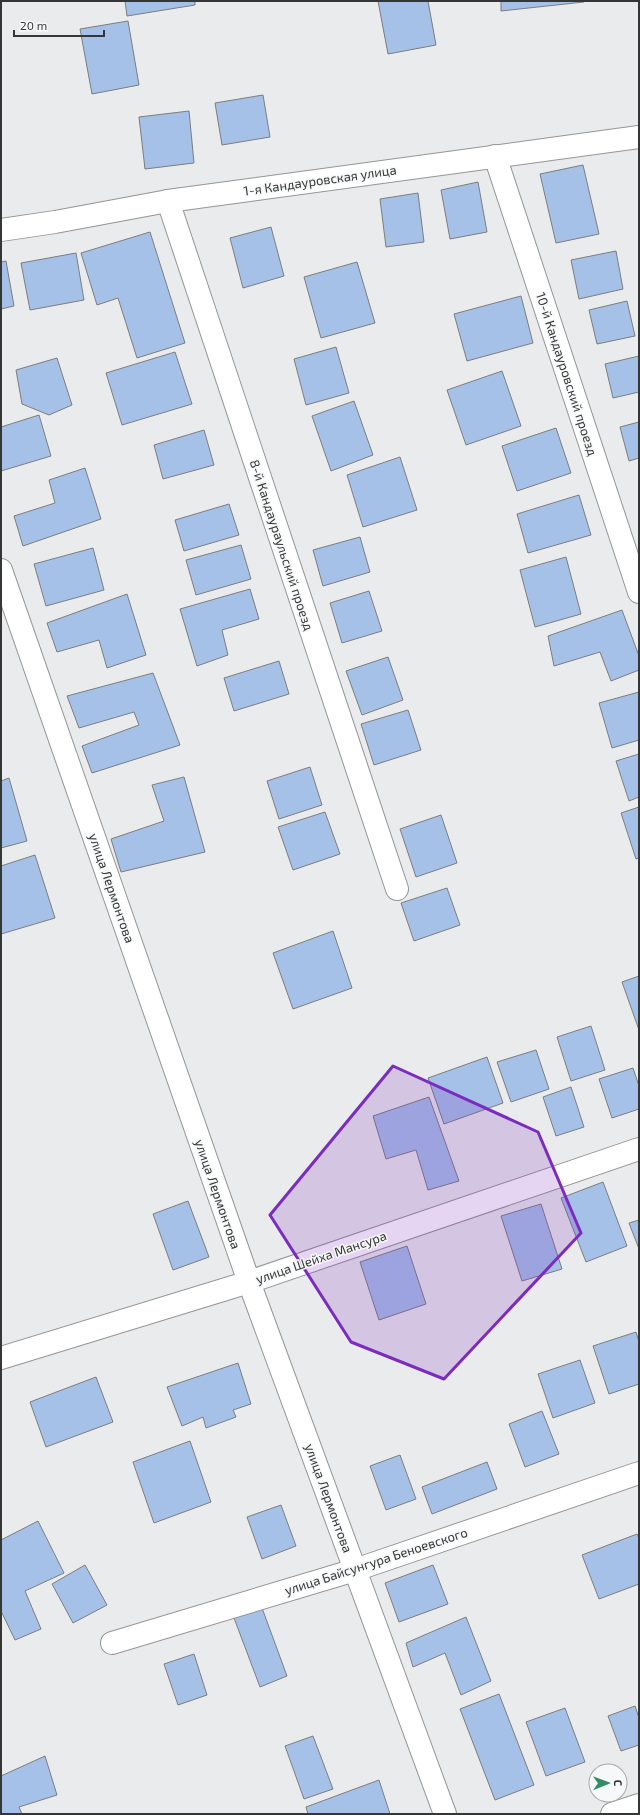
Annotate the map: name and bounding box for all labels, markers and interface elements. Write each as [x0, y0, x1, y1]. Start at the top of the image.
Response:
scale bar [14, 12, 104, 38]
text: 20 m [20, 18, 47, 32]
street label: 1-я Кандауровская улица [243, 161, 397, 199]
street label: 10-й Кандауровский проезд [533, 290, 601, 458]
street label: 8-й Кандаураульский проезд [247, 457, 317, 633]
street label: улица Лермонтова [86, 831, 138, 945]
street label: улица Лермонтова [192, 1137, 244, 1251]
street label: улица Шейха Мансура [254, 1227, 388, 1287]
street label: улица Лермонтова [302, 1441, 356, 1555]
street label: улица Байсунгура Беноевского [283, 1524, 469, 1598]
north arrow [588, 1763, 628, 1803]
text: С [612, 1779, 625, 1787]

